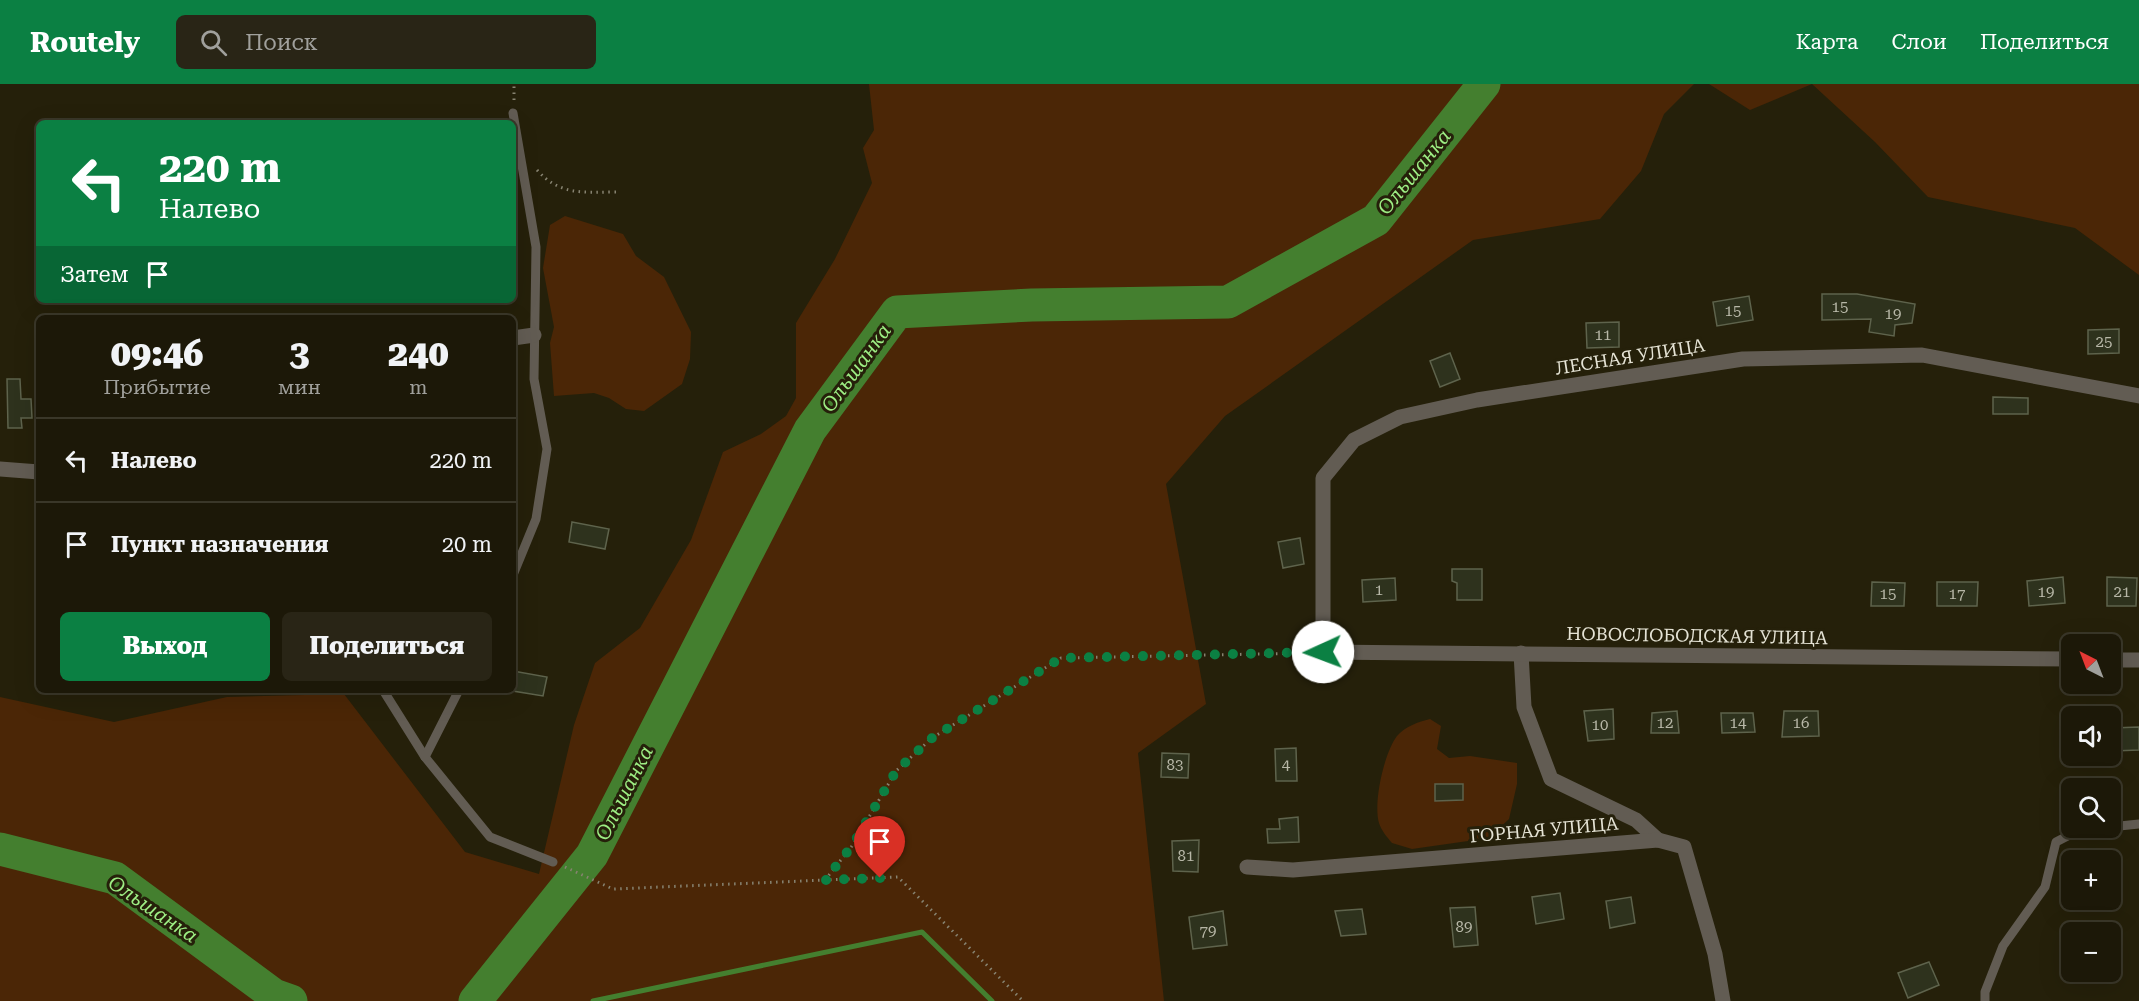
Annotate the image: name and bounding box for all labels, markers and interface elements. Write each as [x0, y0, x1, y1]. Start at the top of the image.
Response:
search box [176, 15, 596, 69]
text: Routely [30, 26, 140, 59]
icon: search [197, 26, 230, 59]
text: Поиск [245, 30, 318, 55]
text: Карта [1796, 30, 1859, 54]
text: Слои [1892, 30, 1947, 54]
text: Поделиться [1980, 30, 2109, 54]
water label: Ольшанка [1372, 124, 1456, 220]
text: 220 m [159, 143, 281, 192]
icon: left [60, 144, 138, 222]
text: Налево [159, 193, 260, 225]
icon: arrive [141, 258, 174, 291]
text: Затем [60, 262, 129, 287]
house number: 15 [1832, 298, 1848, 316]
house number: 15 [1725, 302, 1741, 320]
house number: 19 [1885, 305, 1901, 323]
water label: Ольшанка [816, 319, 896, 417]
house number: 11 [1595, 326, 1611, 344]
text: 09:46 [111, 333, 203, 375]
text: 3 [289, 333, 309, 375]
text: 240 [388, 333, 449, 375]
house number: 25 [2096, 333, 2112, 351]
street label: ЛЕСНАЯ УЛИЦА [1554, 334, 1707, 379]
text: Прибытие [103, 375, 211, 399]
text: мин [278, 375, 321, 399]
text: m [409, 375, 427, 399]
icon: left [60, 444, 93, 477]
text: Налево [111, 448, 197, 473]
text: 220 m [429, 448, 492, 473]
icon: arrive [60, 528, 93, 561]
text: Пункт назначения [111, 532, 329, 557]
text: 20 m [442, 532, 492, 557]
house number: 1 [1375, 581, 1383, 599]
house number: 19 [2038, 583, 2054, 601]
house number: 21 [2114, 583, 2130, 601]
house number: 15 [1880, 585, 1896, 603]
house number: 17 [1949, 585, 1965, 603]
button: Выход [60, 612, 270, 681]
button: Поделиться [282, 612, 492, 681]
position arrow [1291, 620, 1355, 684]
street label: НОВОСЛОБОДСКАЯ УЛИЦА [1566, 623, 1828, 648]
north arrow [2061, 634, 2121, 694]
map controls [2061, 634, 2121, 982]
button: sound [2061, 706, 2121, 766]
house number: 12 [1657, 714, 1673, 732]
house number: 14 [1730, 714, 1747, 732]
house number: 16 [1793, 714, 1809, 732]
house number: 10 [1592, 716, 1608, 734]
water label: Ольшанка [590, 742, 658, 844]
house number: 83 [1167, 756, 1183, 774]
house number: 4 [1282, 756, 1291, 774]
button: search [2061, 778, 2121, 838]
street label: ГОРНАЯ УЛИЦА [1469, 813, 1619, 846]
pin [854, 816, 905, 878]
icon: arrive [863, 825, 896, 858]
house number: 81 [1178, 847, 1194, 865]
button: + [2061, 850, 2121, 910]
water label: Ольшанка [104, 870, 202, 948]
house number: 89 [1456, 918, 1472, 936]
house number: 79 [1200, 922, 1216, 940]
button: − [2061, 922, 2121, 982]

